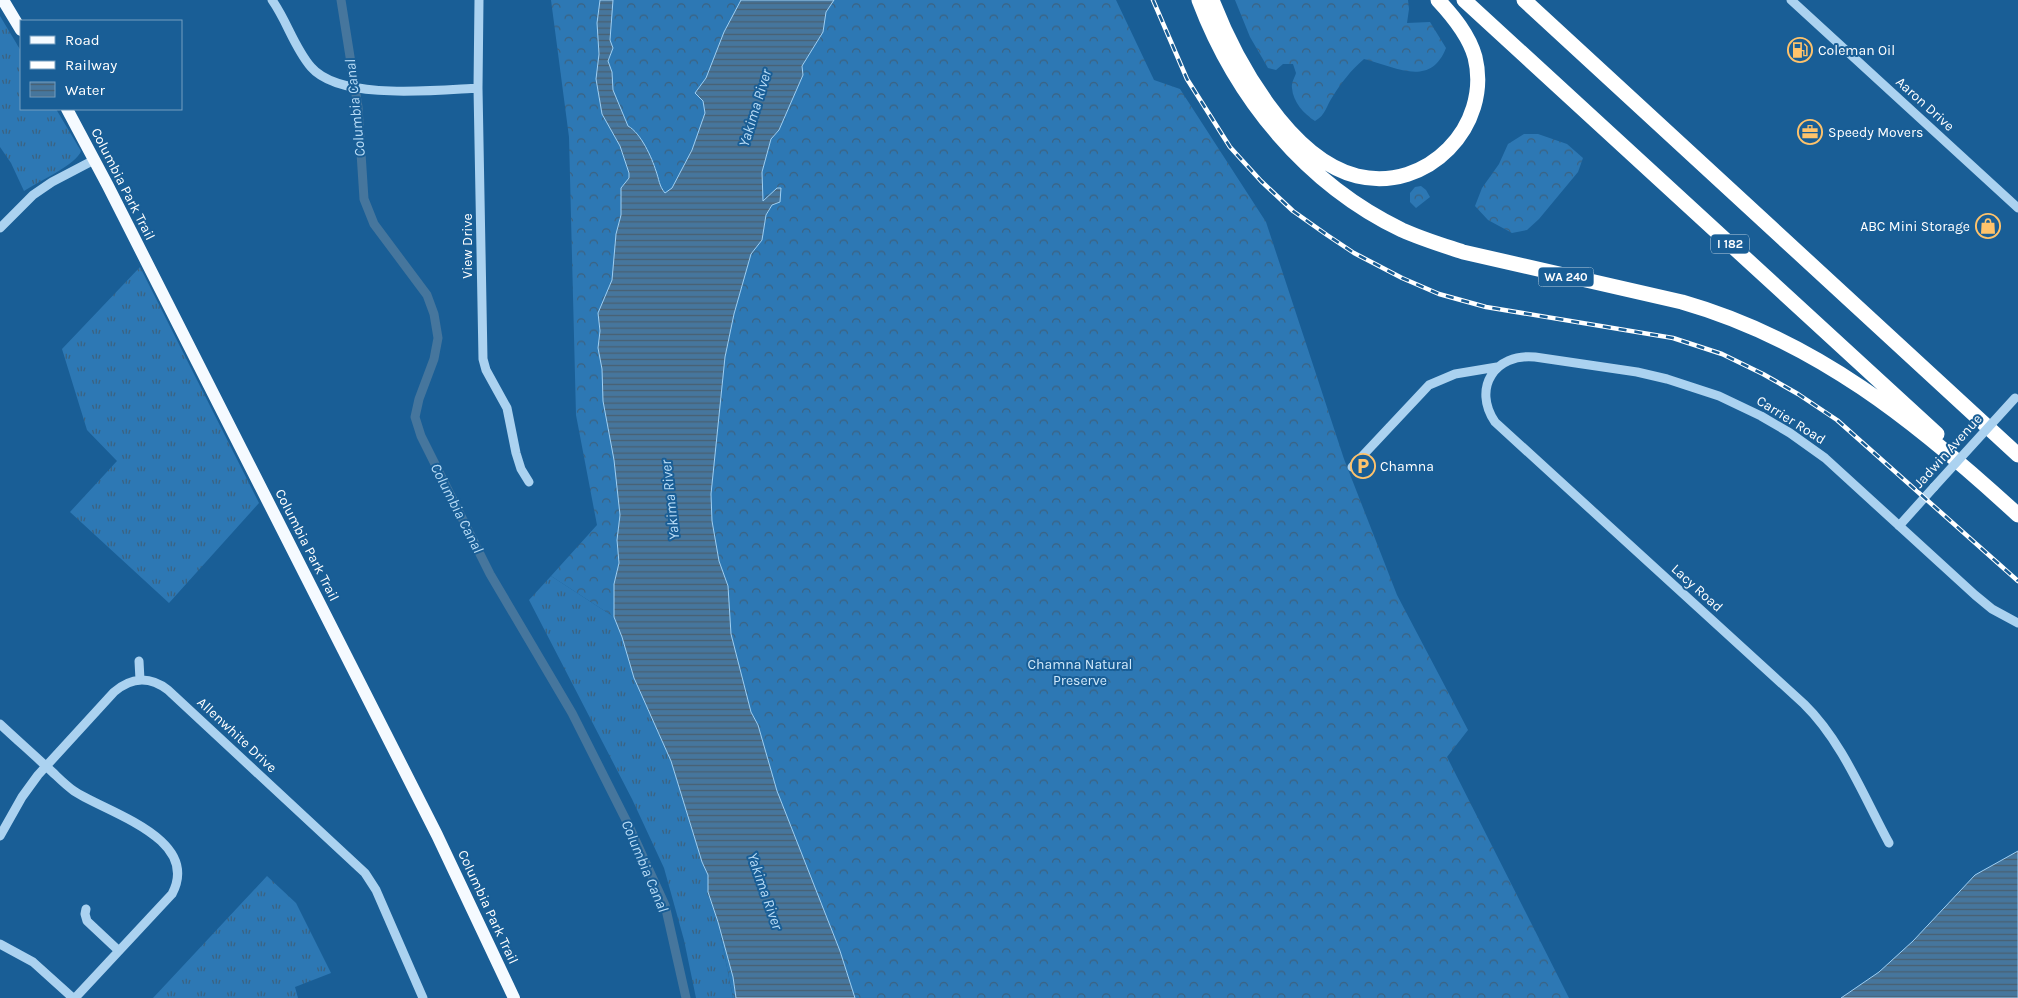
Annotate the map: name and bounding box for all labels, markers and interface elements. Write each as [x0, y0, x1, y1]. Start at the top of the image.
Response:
legend [20, 20, 182, 110]
text: Road [65, 31, 100, 49]
fuel station icon: Coleman Oil [1787, 37, 1813, 63]
place label: Coleman Oil [1818, 42, 1895, 59]
text: Railway [65, 56, 117, 74]
water label: Columbia Canal [341, 58, 369, 158]
water label: Yakima River [735, 66, 776, 149]
street label: Aaron Drive [1892, 73, 1958, 135]
text: Water [65, 81, 106, 99]
office icon: Speedy Movers [1797, 119, 1823, 145]
place label: Speedy Movers [1828, 124, 1923, 141]
street label: Columbia Park Trail [87, 125, 159, 243]
street label: View Drive [459, 213, 476, 279]
shop icon: ABC Mini Storage [1975, 213, 2001, 239]
place label: ABC Mini Storage [1860, 218, 1970, 235]
road number: I 182 [1711, 234, 1749, 253]
road number: WA 240 [1538, 268, 1594, 286]
street label: Carrier Road [1753, 392, 1829, 448]
street label: Jadwin Avenue [1910, 410, 1986, 492]
parking icon: Chamna [1350, 453, 1376, 479]
water label: Yakima River [657, 458, 683, 541]
place label: Chamna [1380, 458, 1434, 475]
water label: Columbia Canal [427, 460, 487, 556]
street label: Columbia Park Trail [271, 486, 343, 604]
street label: Lacy Road [1668, 560, 1726, 616]
park label: Chamna Natural Preserve [1027, 656, 1133, 689]
street label: Allenwhite Drive [194, 694, 280, 776]
water label: Columbia Canal [618, 817, 673, 915]
street label: Columbia Park Trail [454, 847, 522, 967]
water label: Yakima River [743, 850, 787, 933]

